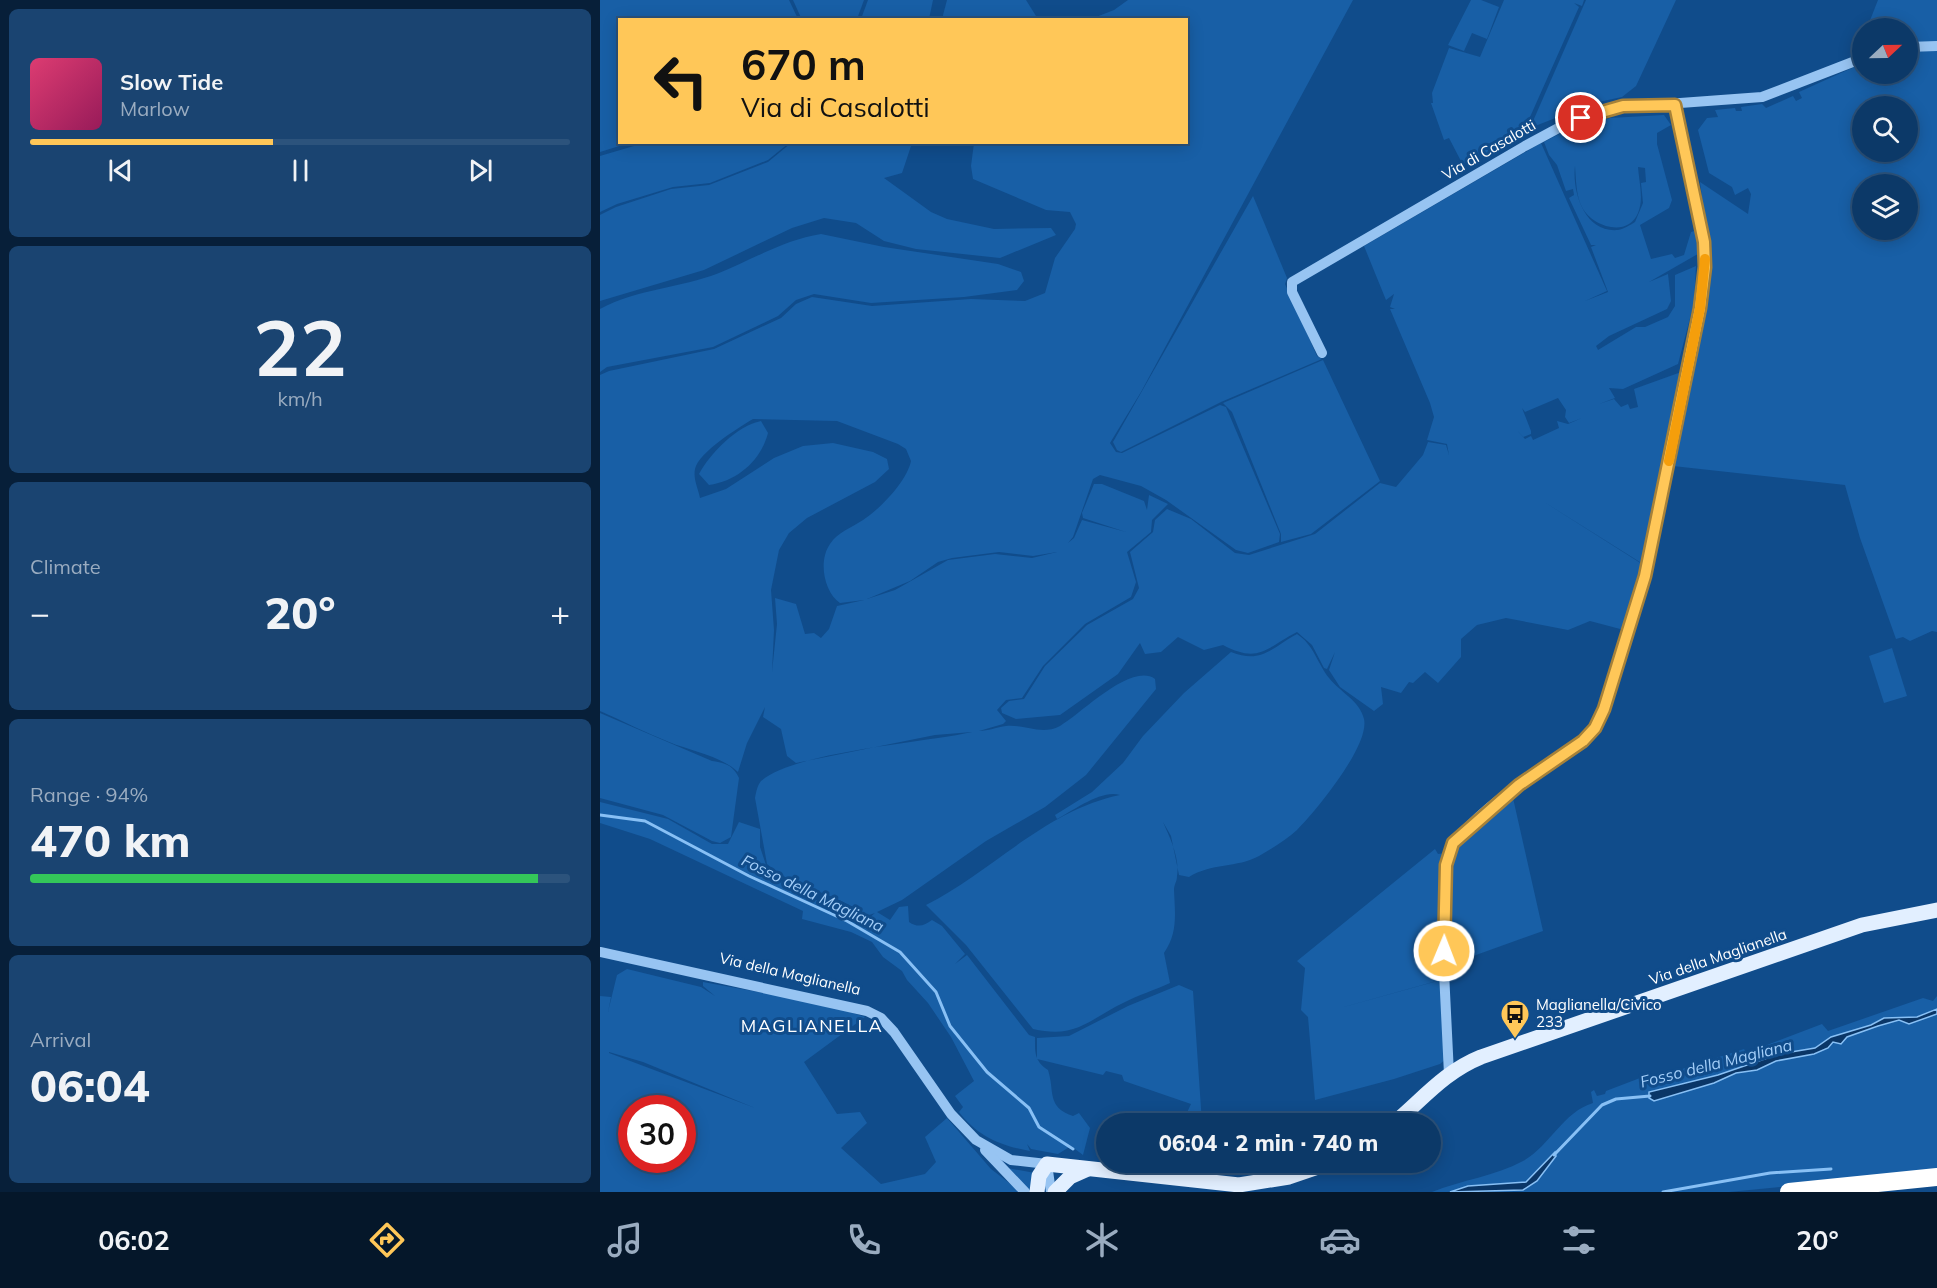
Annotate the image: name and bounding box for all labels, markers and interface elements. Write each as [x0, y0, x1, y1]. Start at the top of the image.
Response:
north arrow [1852, 18, 1918, 84]
map controls [1852, 18, 1918, 240]
text: 670 m [741, 38, 866, 91]
icon: left [642, 42, 720, 120]
text: Slow Tide [120, 68, 223, 96]
text: Via di Casalotti [741, 90, 930, 124]
pin [1555, 92, 1606, 143]
text: Marlow [120, 96, 190, 121]
button: search [1852, 96, 1918, 162]
icon: arrive [1564, 101, 1597, 134]
street label: Via di Casalotti [1439, 115, 1539, 184]
icon: previous [104, 154, 137, 187]
icon: pause [284, 154, 317, 187]
icon: next [464, 154, 497, 187]
button: layers [1852, 174, 1918, 240]
text: 22 [253, 298, 347, 396]
text: km/h [277, 386, 323, 411]
text: Climate [30, 554, 101, 579]
text: 20° [264, 584, 336, 640]
text: − [30, 592, 50, 633]
text: + [550, 592, 570, 633]
text: Range · 94% [30, 782, 148, 807]
text: 470 km [30, 812, 191, 868]
water label: Fosso della Magliana [739, 850, 888, 936]
position arrow [1412, 919, 1476, 983]
street label: Via della Maglianella [1647, 924, 1789, 989]
street label: Via della Maglianella [718, 948, 863, 999]
place label: Maglianella/Civico 233 [1536, 995, 1662, 1031]
bus stop icon: Maglianella/Civico 233 [1499, 998, 1531, 1040]
district label: MAGLIANELLA [741, 1014, 883, 1037]
text: Arrival [30, 1027, 91, 1052]
water label: Fosso della Magliana [1638, 1034, 1794, 1092]
text: 06:04 [30, 1057, 150, 1113]
speed limit sign: 30 [618, 1095, 696, 1173]
text: 06:04 · 2 min · 740 m [1159, 1129, 1378, 1157]
icon: directions [366, 1219, 408, 1261]
icon: music [604, 1219, 646, 1261]
icon: phone [843, 1219, 885, 1261]
icon: climate [1081, 1219, 1123, 1261]
icon: car [1319, 1219, 1361, 1261]
icon: filters [1558, 1219, 1600, 1261]
text: 06:02 [98, 1223, 170, 1257]
text: 20° [1796, 1223, 1839, 1257]

